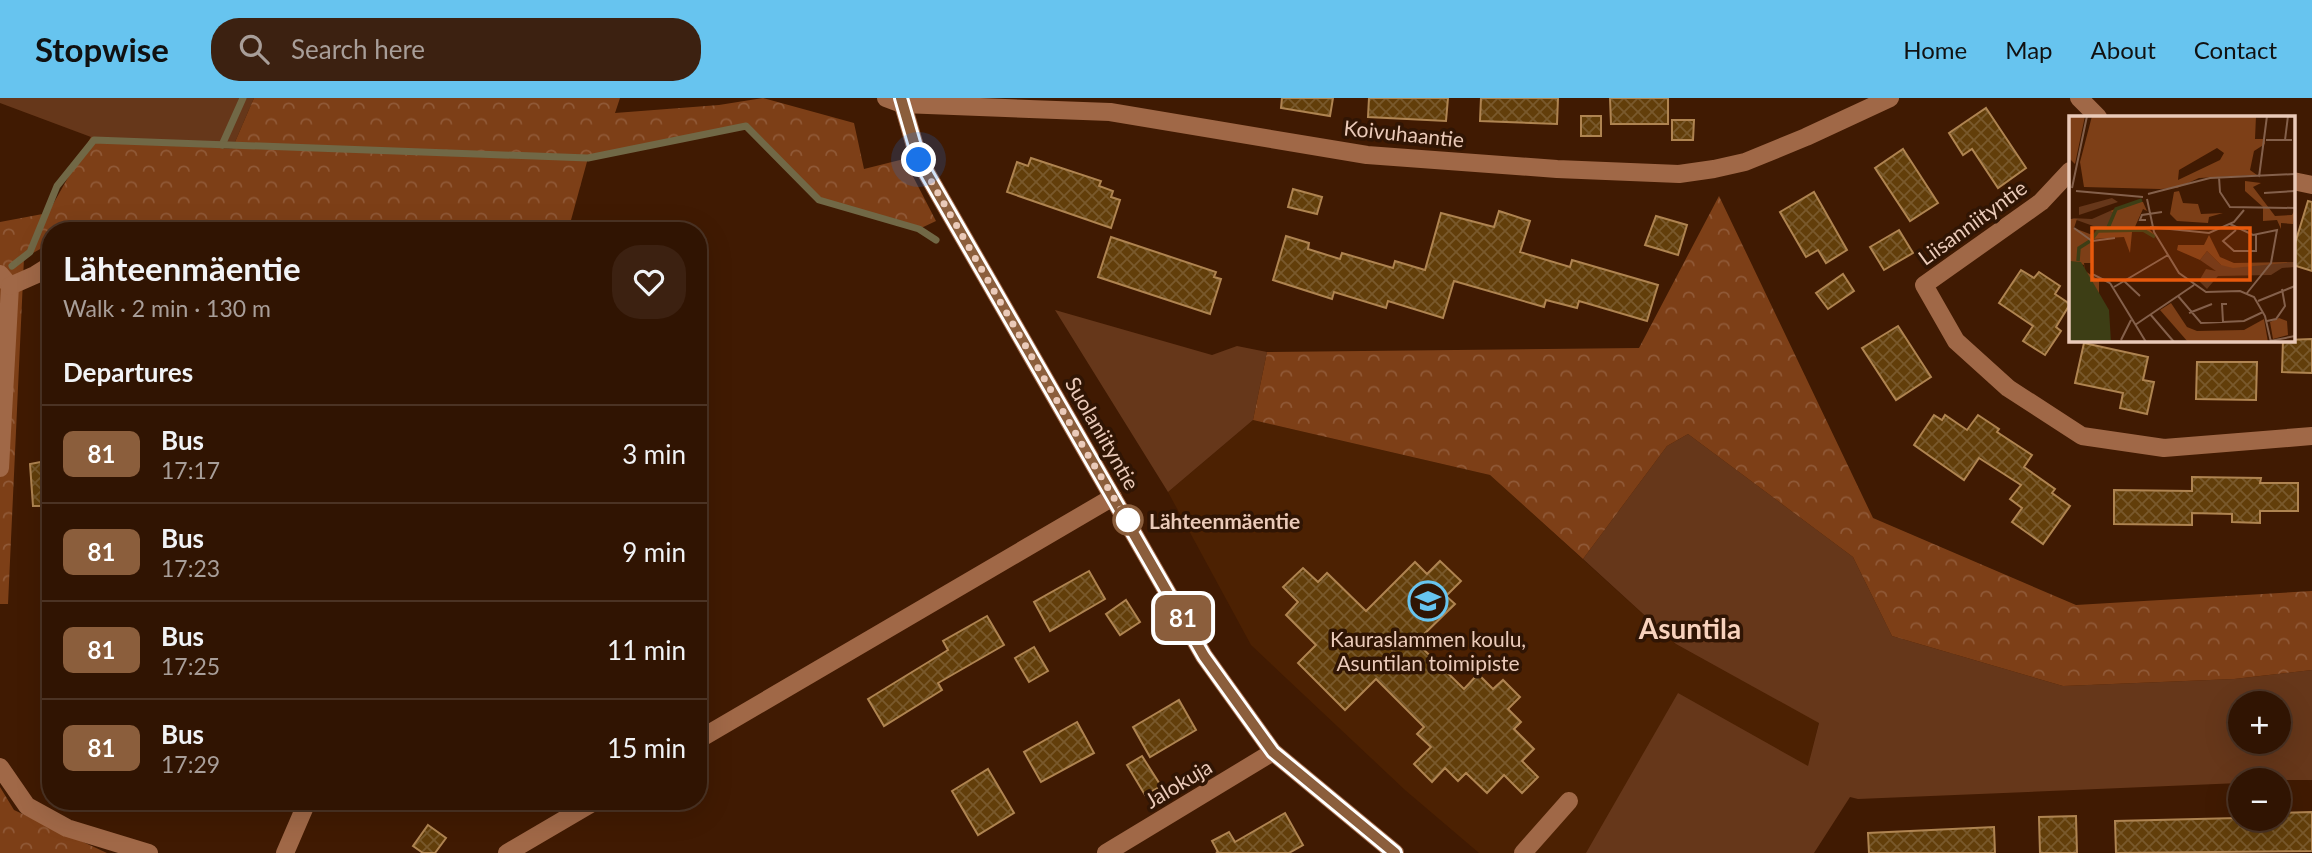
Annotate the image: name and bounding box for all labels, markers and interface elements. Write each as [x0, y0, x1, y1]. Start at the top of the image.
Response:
search box [211, 18, 701, 81]
text: Stopwise [35, 29, 169, 69]
icon: search [235, 30, 273, 68]
text: Search here [291, 33, 425, 65]
text: Home [1903, 35, 1967, 64]
text: Map [2005, 35, 2053, 64]
text: About [2091, 35, 2156, 64]
text: Contact [2194, 35, 2277, 64]
street label: Koivuhaantie [1343, 114, 1465, 152]
inset map [2069, 116, 2294, 341]
your location [901, 142, 936, 177]
street label: Liisanniityntie [1913, 174, 2031, 270]
button: heart [612, 245, 686, 319]
text: Lähteenmäentie [63, 248, 301, 288]
text: Walk · 2 min · 130 m [63, 294, 271, 322]
text: Departures [63, 356, 193, 388]
street label: Suolaniityntie [1061, 372, 1145, 494]
text: Bus [161, 424, 204, 456]
text: 3 min [622, 438, 686, 470]
text: 81 [88, 439, 115, 468]
text: 17:17 [161, 456, 220, 484]
marker: Lähteenmäentie [1113, 505, 1143, 535]
place label: Lähteenmäentie [1149, 508, 1300, 533]
text: Bus [161, 522, 204, 554]
text: 9 min [622, 536, 686, 568]
text: 81 [88, 537, 115, 566]
text: 17:23 [161, 554, 220, 582]
school or university icon: Kauraslammen koulu, Asuntilan toimipiste [1407, 580, 1449, 622]
line badge: 81 [1152, 595, 1214, 641]
text: 81 [1169, 603, 1197, 632]
district label: Asuntila [1638, 611, 1741, 645]
text: Bus [161, 620, 204, 652]
place label: Kauraslammen koulu, Asuntilan toimipiste [1330, 626, 1526, 675]
text: 11 min [607, 634, 686, 666]
text: 81 [88, 635, 115, 664]
text: 17:25 [161, 652, 220, 680]
map controls [2228, 691, 2291, 831]
button: + [2228, 691, 2291, 754]
text: Bus [161, 718, 204, 750]
text: 15 min [607, 732, 686, 764]
text: 81 [88, 733, 115, 762]
text: 17:29 [161, 750, 220, 778]
street label: Jalokuja [1140, 753, 1216, 813]
button: − [2228, 768, 2291, 831]

